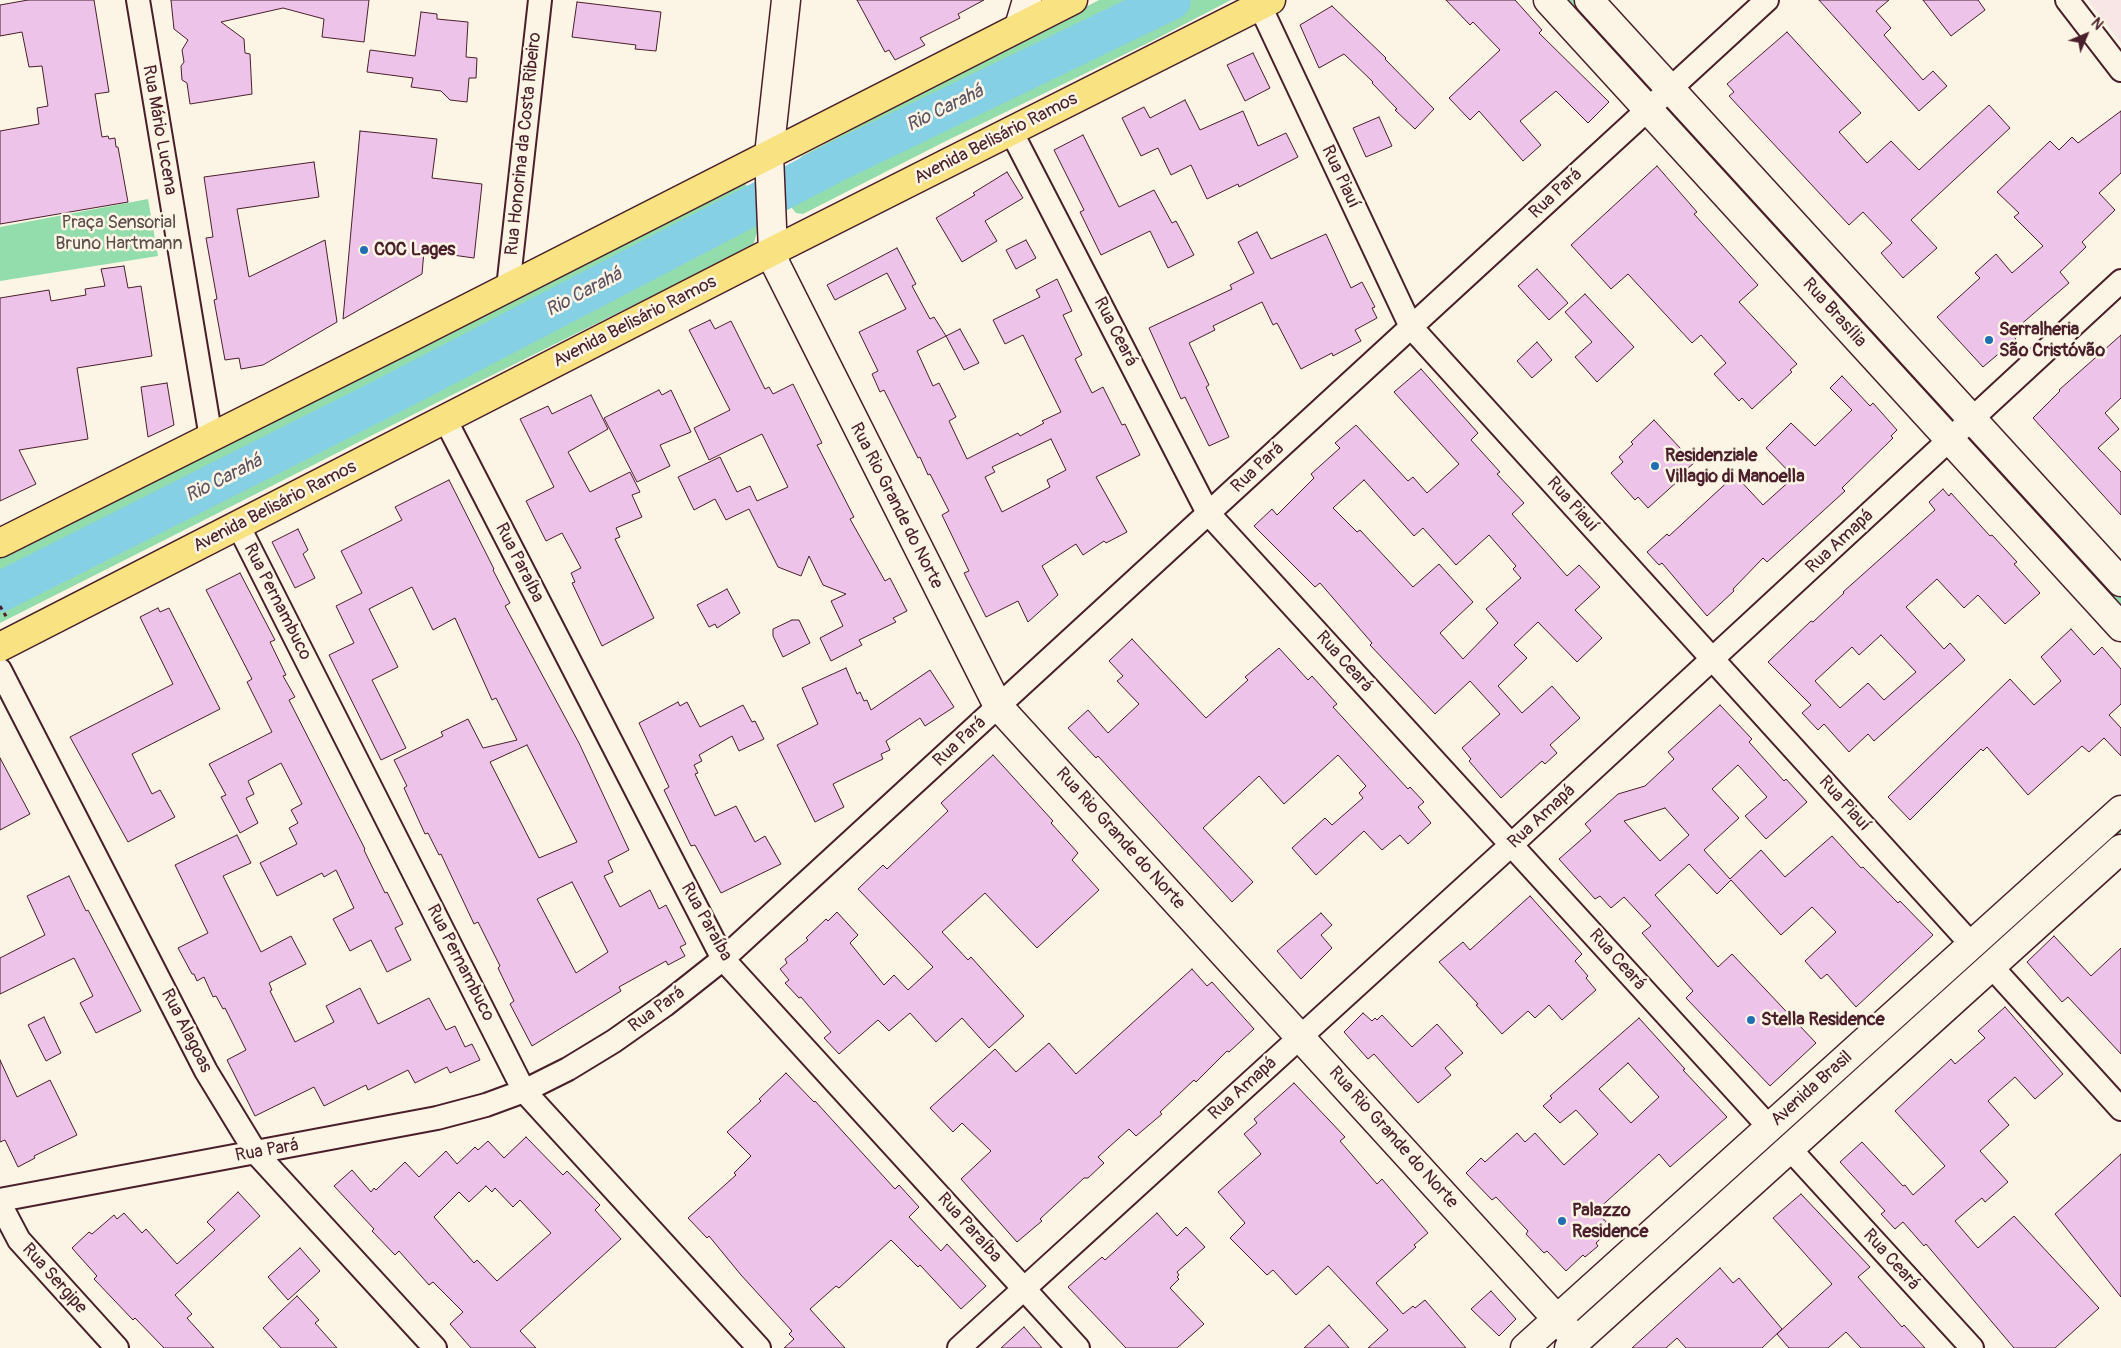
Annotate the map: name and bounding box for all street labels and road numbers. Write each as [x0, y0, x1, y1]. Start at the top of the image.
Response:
street label: Rua Honorina da Costa Ribeiro [502, 31, 546, 257]
street label: Rua Mário Lucena [137, 63, 181, 197]
street label: Avenida Belisário Ramos [911, 88, 1081, 190]
street label: Rua Piauí [1316, 142, 1364, 212]
street label: Rua Pará [1525, 164, 1587, 224]
street label: Avenida Belisário Ramos [550, 271, 720, 373]
street label: Rua Brasília [1797, 274, 1871, 352]
street label: Rua Ceará [1088, 294, 1142, 370]
street label: Rua Rio Grande do Norte [845, 419, 947, 593]
street label: Rua Pará [1227, 438, 1289, 498]
street label: Avenida Belisário Ramos [190, 456, 360, 558]
street label: Rua Piauí [1542, 473, 1602, 537]
street label: Rua Amapá [1802, 505, 1878, 579]
street label: Rua Paraíba [490, 520, 548, 606]
street label: Rua Pernambuco [238, 540, 316, 664]
street label: Rua Ceará [1311, 627, 1377, 697]
street label: Rua Pará [929, 712, 991, 772]
street label: Rua Rio Grande do Norte [1051, 764, 1189, 914]
street label: Rua Piauí [1814, 772, 1874, 836]
street label: Rua Amapá [1504, 780, 1580, 854]
street label: Rua Paraíba [676, 879, 736, 965]
street label: Rua Pernambuco [421, 901, 499, 1025]
street label: Rua Ceará [1584, 925, 1650, 995]
street label: Rua Pará [625, 982, 689, 1038]
street label: Rua Alagoas [156, 985, 216, 1077]
street label: Avenida Brasil [1767, 1047, 1857, 1131]
street label: Rua Amapá [1204, 1053, 1282, 1125]
street label: Rua Rio Grande do Norte [1324, 1063, 1462, 1213]
street label: Rua Pará [234, 1135, 300, 1167]
street label: Rua Paraíba [932, 1189, 1006, 1267]
street label: Rua Ceará [1858, 1225, 1924, 1295]
street label: Rua Sergipe [17, 1239, 91, 1319]

